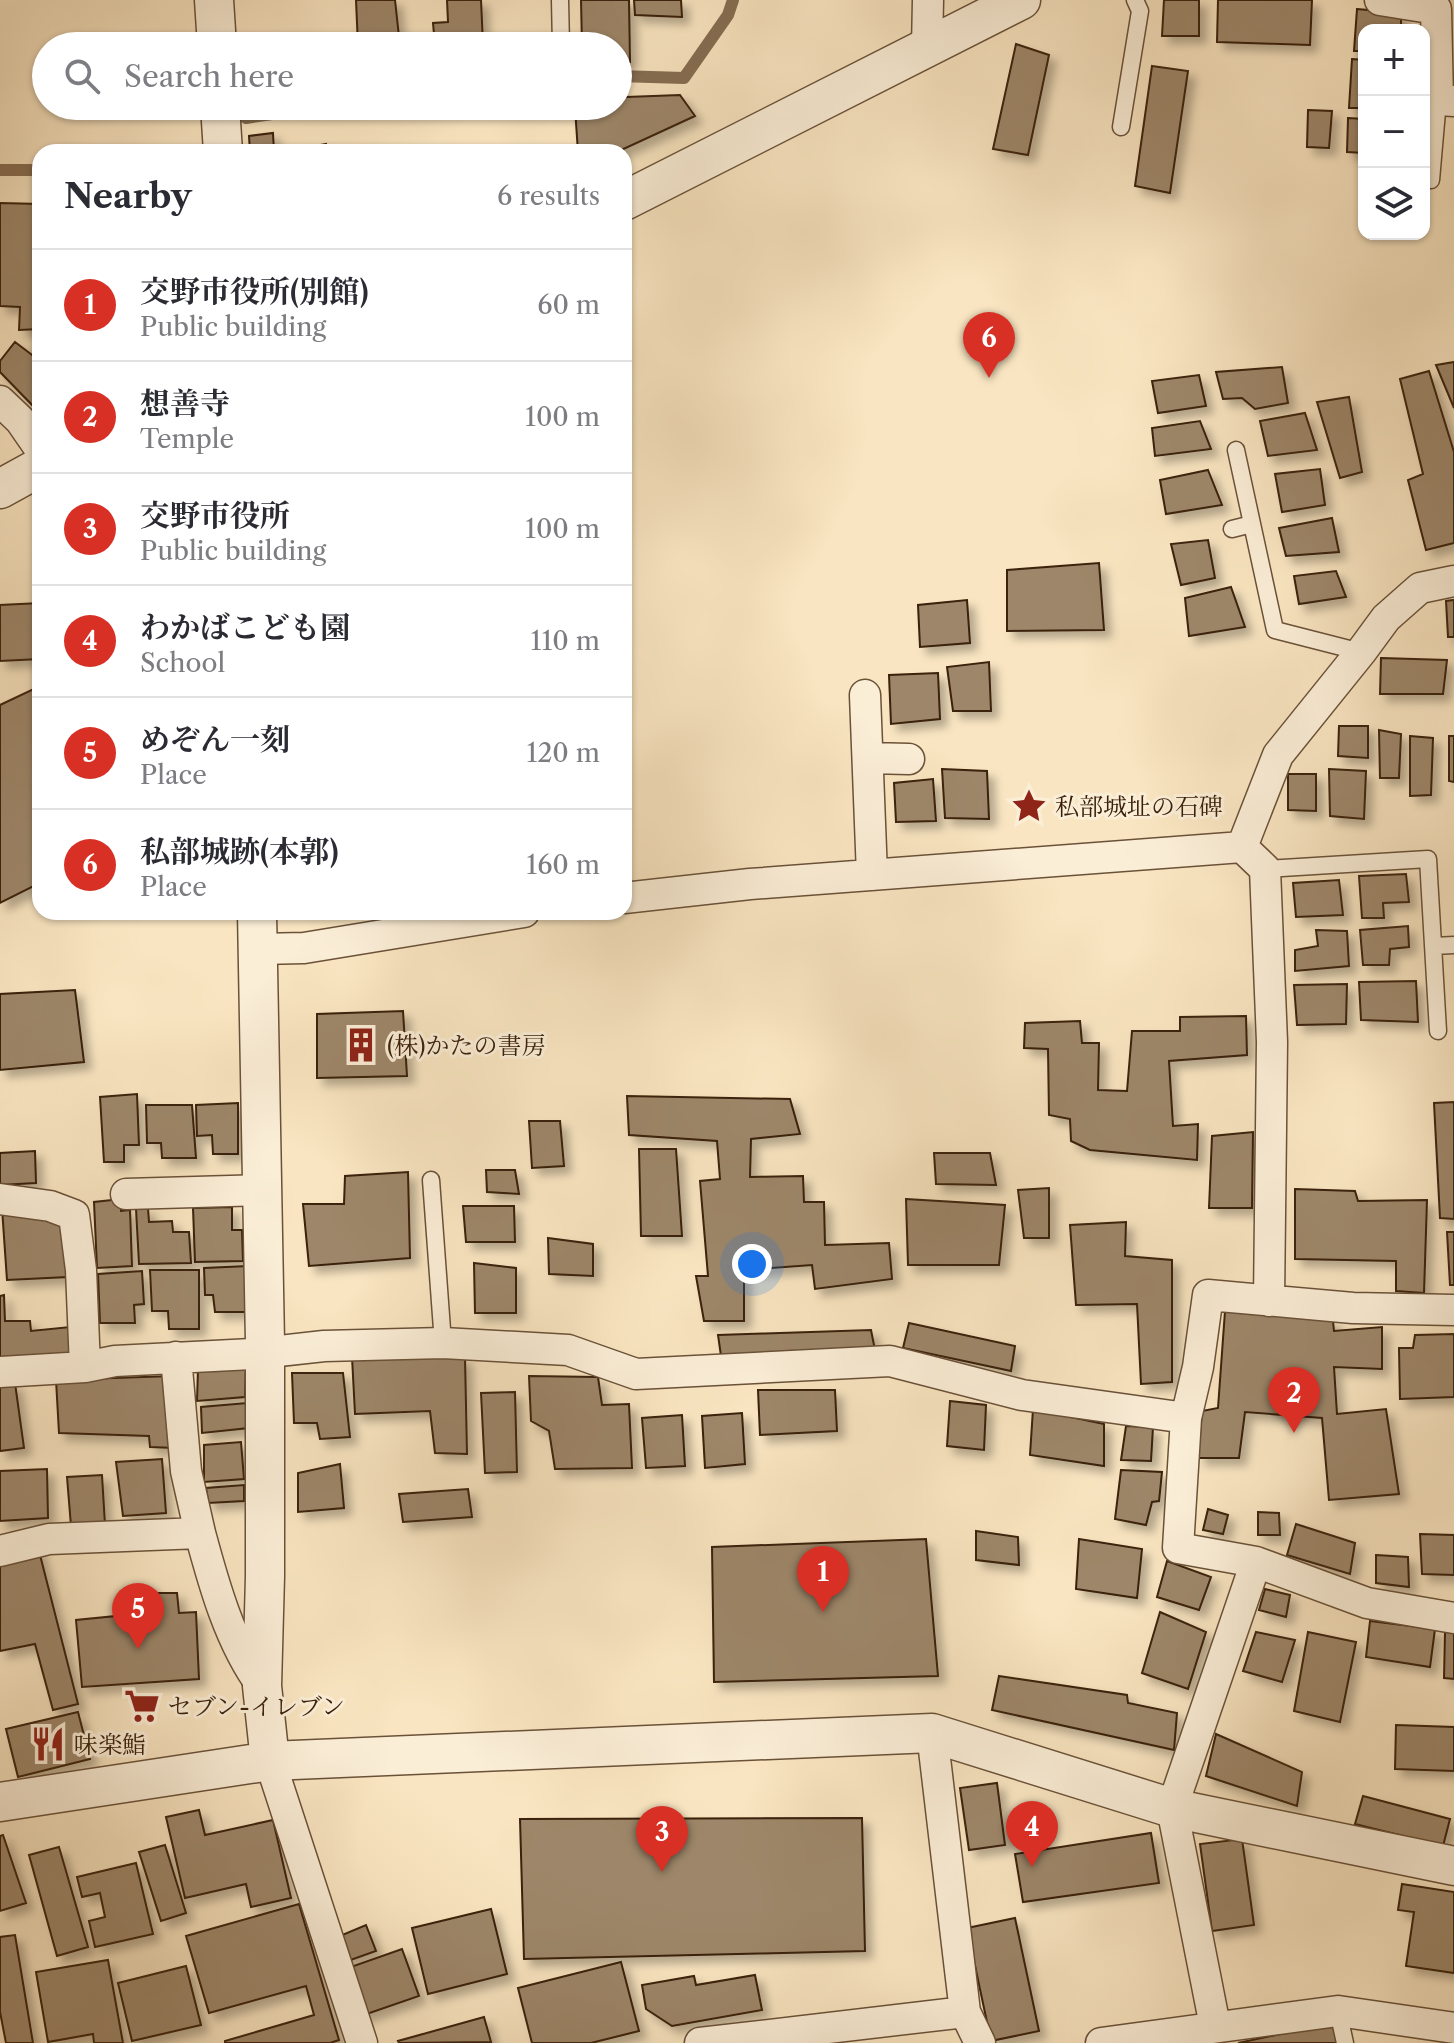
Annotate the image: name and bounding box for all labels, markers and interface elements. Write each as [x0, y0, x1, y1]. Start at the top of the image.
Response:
map controls [1358, 24, 1430, 240]
button: + [1358, 24, 1430, 96]
search box [32, 32, 632, 120]
icon: search [60, 54, 104, 98]
text: Search here [124, 58, 294, 95]
button: − [1358, 96, 1430, 168]
button: layers [1358, 168, 1430, 240]
text: Nearby [64, 175, 192, 217]
text: 6 results [497, 180, 600, 212]
text: 交野市役所(別館) [140, 273, 369, 310]
text: 1 [84, 289, 96, 321]
text: 60 m [537, 289, 600, 321]
text: Public building [140, 311, 326, 343]
pin: 6 [963, 312, 1015, 378]
text: 想善寺 [140, 385, 230, 422]
text: 2 [82, 401, 98, 433]
text: 100 m [525, 401, 600, 433]
text: Temple [140, 423, 234, 455]
text: 交野市役所 [140, 497, 290, 534]
text: 3 [83, 513, 97, 545]
text: 100 m [525, 513, 600, 545]
text: Public building [140, 535, 326, 567]
text: わかばこども園 [140, 609, 350, 646]
text: 4 [82, 625, 98, 657]
text: 110 m [531, 625, 600, 657]
text: School [140, 647, 225, 679]
text: めぞん一刻 [140, 721, 290, 758]
text: 5 [83, 737, 97, 769]
text: 120 m [526, 737, 600, 769]
text: Place [140, 759, 207, 791]
place icon: 私部城址の石碑 [1010, 787, 1048, 825]
place label: 私部城址の石碑 [1055, 792, 1223, 821]
text: 私部城跡(本郭) [140, 833, 339, 870]
text: 6 [82, 849, 98, 881]
text: 160 m [526, 849, 600, 881]
text: Place [140, 871, 207, 903]
building icon: (株)かたの書房 [342, 1026, 380, 1064]
place label: (株)かたの書房 [387, 1031, 546, 1060]
your location [732, 1244, 772, 1284]
pin: 2 [1268, 1367, 1320, 1433]
pin: 1 [797, 1546, 849, 1612]
pin: 5 [112, 1583, 164, 1649]
supermarket icon: セブン-イレブン [123, 1687, 161, 1725]
place label: セブン-イレブン [168, 1692, 345, 1721]
restaurant icon: 味楽鮨 [29, 1725, 67, 1763]
place label: 味楽鮨 [74, 1730, 146, 1759]
pin: 4 [1006, 1801, 1058, 1867]
pin: 3 [636, 1806, 688, 1872]

